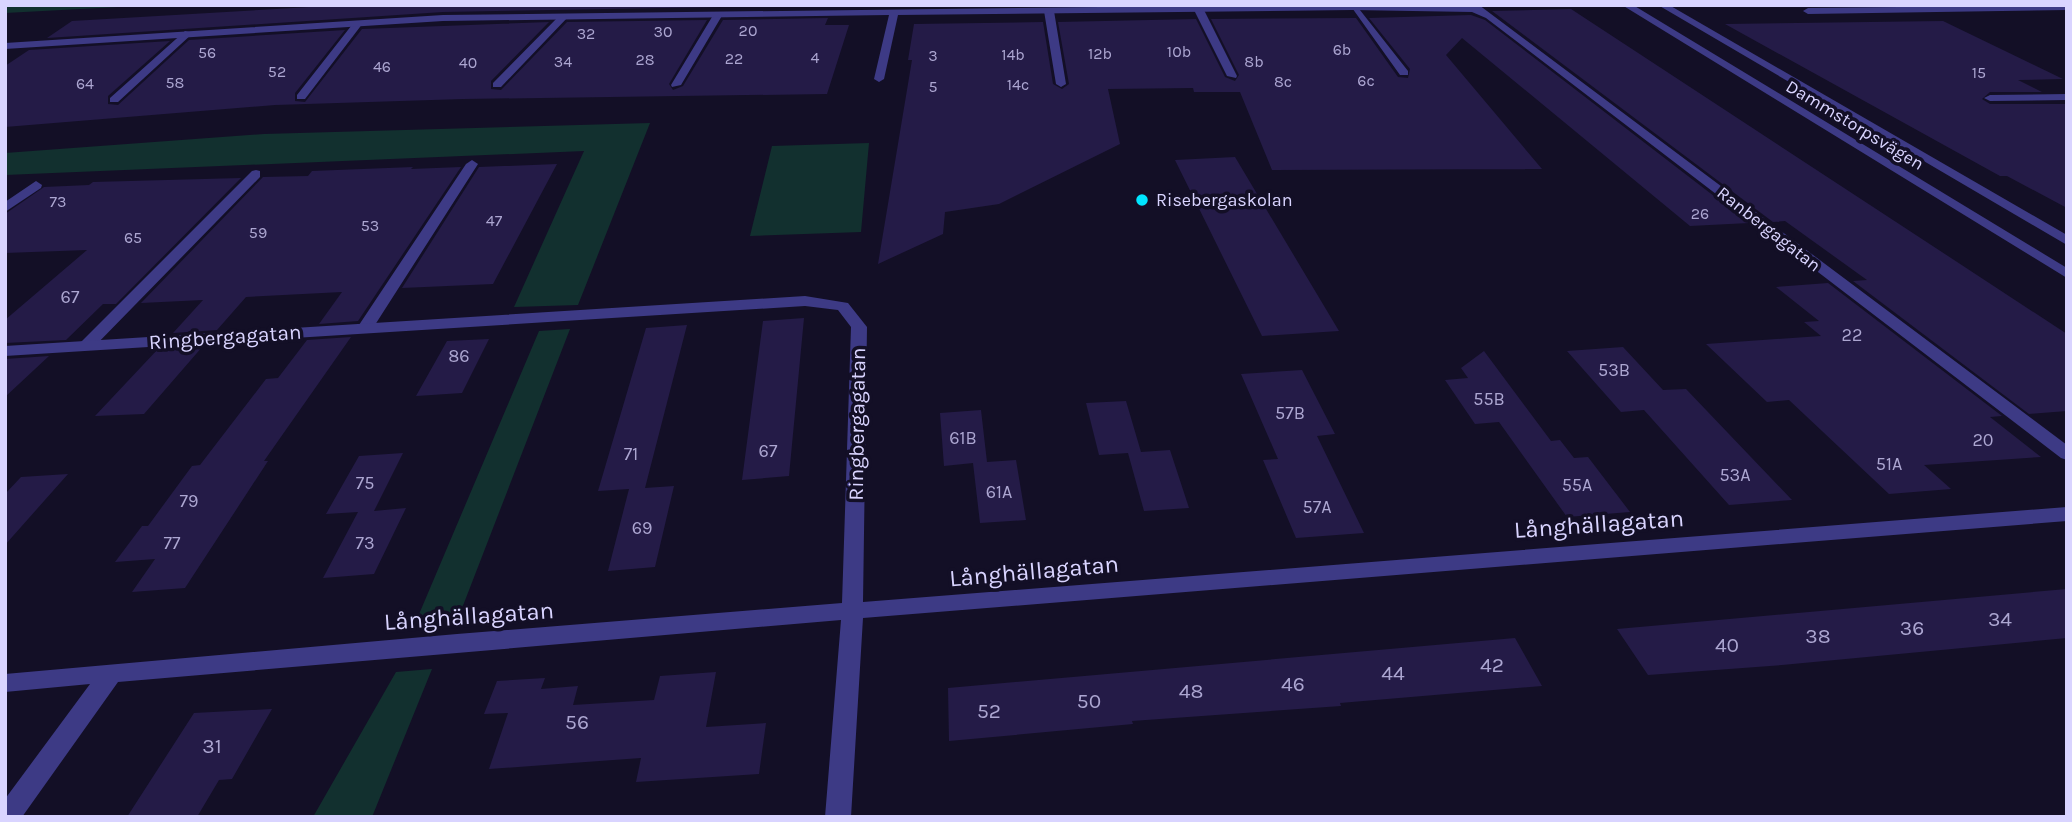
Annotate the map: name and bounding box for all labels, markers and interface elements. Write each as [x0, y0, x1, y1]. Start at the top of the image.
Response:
house number: 20 [739, 21, 757, 40]
house number: 30 [654, 22, 672, 41]
house number: 32 [577, 24, 595, 43]
house number: 6b [1333, 40, 1351, 59]
house number: 10b [1167, 42, 1191, 61]
house number: 56 [198, 43, 216, 62]
house number: 12b [1088, 44, 1112, 63]
house number: 14b [1001, 45, 1025, 64]
house number: 3 [928, 46, 938, 65]
house number: 4 [811, 48, 820, 67]
house number: 22 [725, 49, 743, 68]
house number: 28 [635, 50, 655, 69]
house number: 34 [554, 52, 572, 71]
house number: 8b [1244, 52, 1264, 71]
house number: 40 [459, 53, 477, 72]
house number: 46 [373, 57, 391, 76]
house number: 52 [268, 62, 286, 81]
house number: 15 [1972, 63, 1986, 82]
house number: 6c [1357, 71, 1375, 90]
house number: 8c [1274, 72, 1292, 91]
house number: 58 [166, 73, 184, 92]
house number: 64 [76, 74, 94, 93]
house number: 14c [1007, 75, 1029, 94]
street label: Dammstorpsvägen [1782, 75, 1928, 175]
house number: 5 [928, 77, 938, 96]
street label: Ranbergagatan [1713, 182, 1825, 276]
place label: Risebergaskolan [1156, 189, 1293, 211]
house number: 73 [50, 192, 66, 211]
marker: Risebergaskolan [1134, 192, 1150, 208]
house number: 26 [1691, 204, 1709, 223]
house number: 47 [486, 211, 503, 230]
house number: 53 [361, 216, 379, 235]
house number: 59 [249, 223, 267, 242]
house number: 65 [124, 228, 142, 247]
house number: 67 [61, 286, 80, 308]
street label: Ringbergagatan [148, 320, 302, 354]
house number: 22 [1842, 324, 1862, 346]
house number: 86 [448, 345, 470, 367]
street label: Ringbergagatan [844, 347, 870, 501]
house number: 53B [1598, 359, 1630, 381]
house number: 55B [1473, 388, 1505, 410]
house number: 57B [1275, 402, 1305, 424]
house number: 61B [949, 427, 977, 449]
house number: 20 [1972, 429, 1994, 451]
house number: 67 [759, 440, 778, 462]
house number: 71 [624, 443, 638, 465]
house number: 51A [1876, 453, 1902, 475]
house number: 53A [1719, 464, 1751, 486]
house number: 75 [356, 472, 374, 494]
house number: 55A [1562, 474, 1592, 496]
house number: 61A [986, 481, 1012, 503]
house number: 79 [180, 490, 198, 512]
house number: 57A [1303, 496, 1331, 518]
street label: Långhällagatan [1513, 504, 1685, 544]
house number: 69 [632, 517, 652, 539]
house number: 77 [164, 532, 181, 554]
house number: 73 [355, 532, 375, 554]
street label: Långhällagatan [948, 550, 1120, 592]
street label: Långhällagatan [383, 596, 555, 636]
house number: 34 [1988, 607, 2012, 631]
house number: 36 [1900, 616, 1924, 640]
house number: 38 [1805, 624, 1831, 648]
house number: 40 [1715, 633, 1739, 657]
house number: 42 [1480, 653, 1504, 677]
house number: 44 [1381, 661, 1405, 685]
house number: 46 [1281, 672, 1305, 696]
house number: 48 [1179, 679, 1203, 703]
house number: 50 [1077, 689, 1101, 713]
house number: 52 [977, 699, 1001, 723]
house number: 56 [565, 710, 589, 734]
house number: 31 [202, 734, 222, 758]

